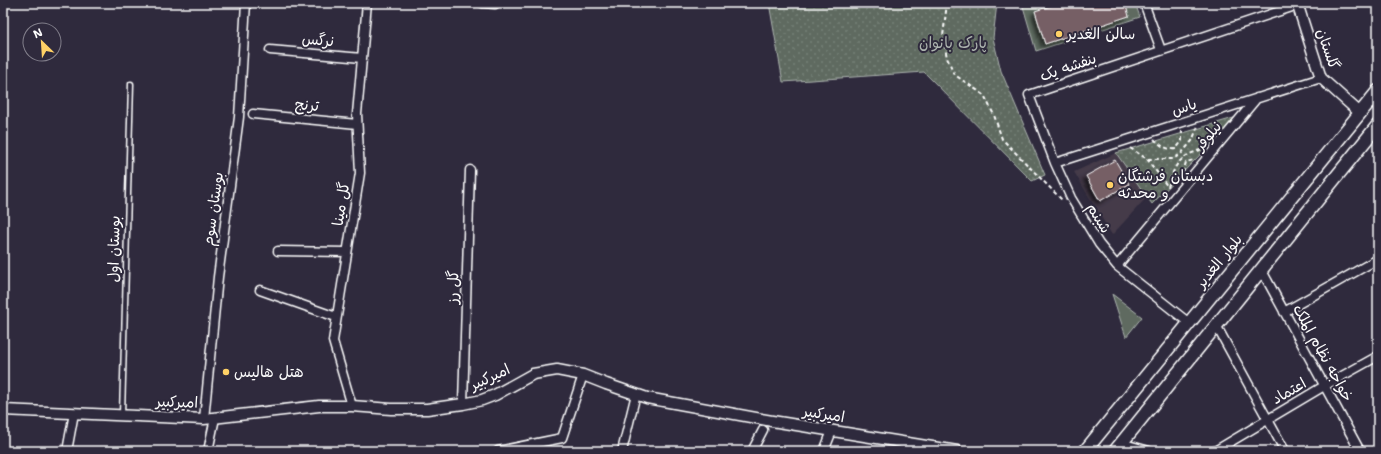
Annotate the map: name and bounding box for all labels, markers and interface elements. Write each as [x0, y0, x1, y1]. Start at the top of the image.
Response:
north arrow [22, 22, 62, 62]
place label: سالن الغدیر [1065, 24, 1135, 44]
text: N [31, 25, 45, 42]
street label: گلستان [1312, 26, 1344, 72]
street label: نرگس [301, 29, 335, 51]
marker: سالن الغدیر [1054, 29, 1064, 39]
park label: پارک بانوان [919, 33, 987, 53]
street label: بنفشه یک [1037, 48, 1099, 86]
street label: ترنج [294, 94, 321, 116]
street label: یاس [1169, 94, 1199, 120]
street label: نیلوفر [1189, 117, 1226, 156]
place label: دبستان فرشتگان و محدثه [1118, 166, 1213, 203]
street label: بوستان سوم [198, 171, 230, 248]
marker: دبستان فرشتگان و محدثه [1105, 180, 1115, 190]
street label: گل مینا [328, 181, 354, 227]
street label: شبنم [1080, 199, 1116, 238]
street label: بوستان اول [103, 215, 125, 283]
street label: بلوار الغدیر [1190, 230, 1247, 294]
street label: گل رز [442, 270, 464, 305]
street label: خواجه نظام الملک [1287, 301, 1358, 406]
street label: امیرکبیر [465, 359, 513, 396]
place label: هتل هالیس [234, 362, 304, 382]
marker: هتل هالیس [221, 367, 231, 377]
street label: اعتماد [1268, 373, 1310, 409]
street label: امیرکبیر [154, 391, 198, 413]
street label: امیرکبیر [800, 401, 846, 427]

